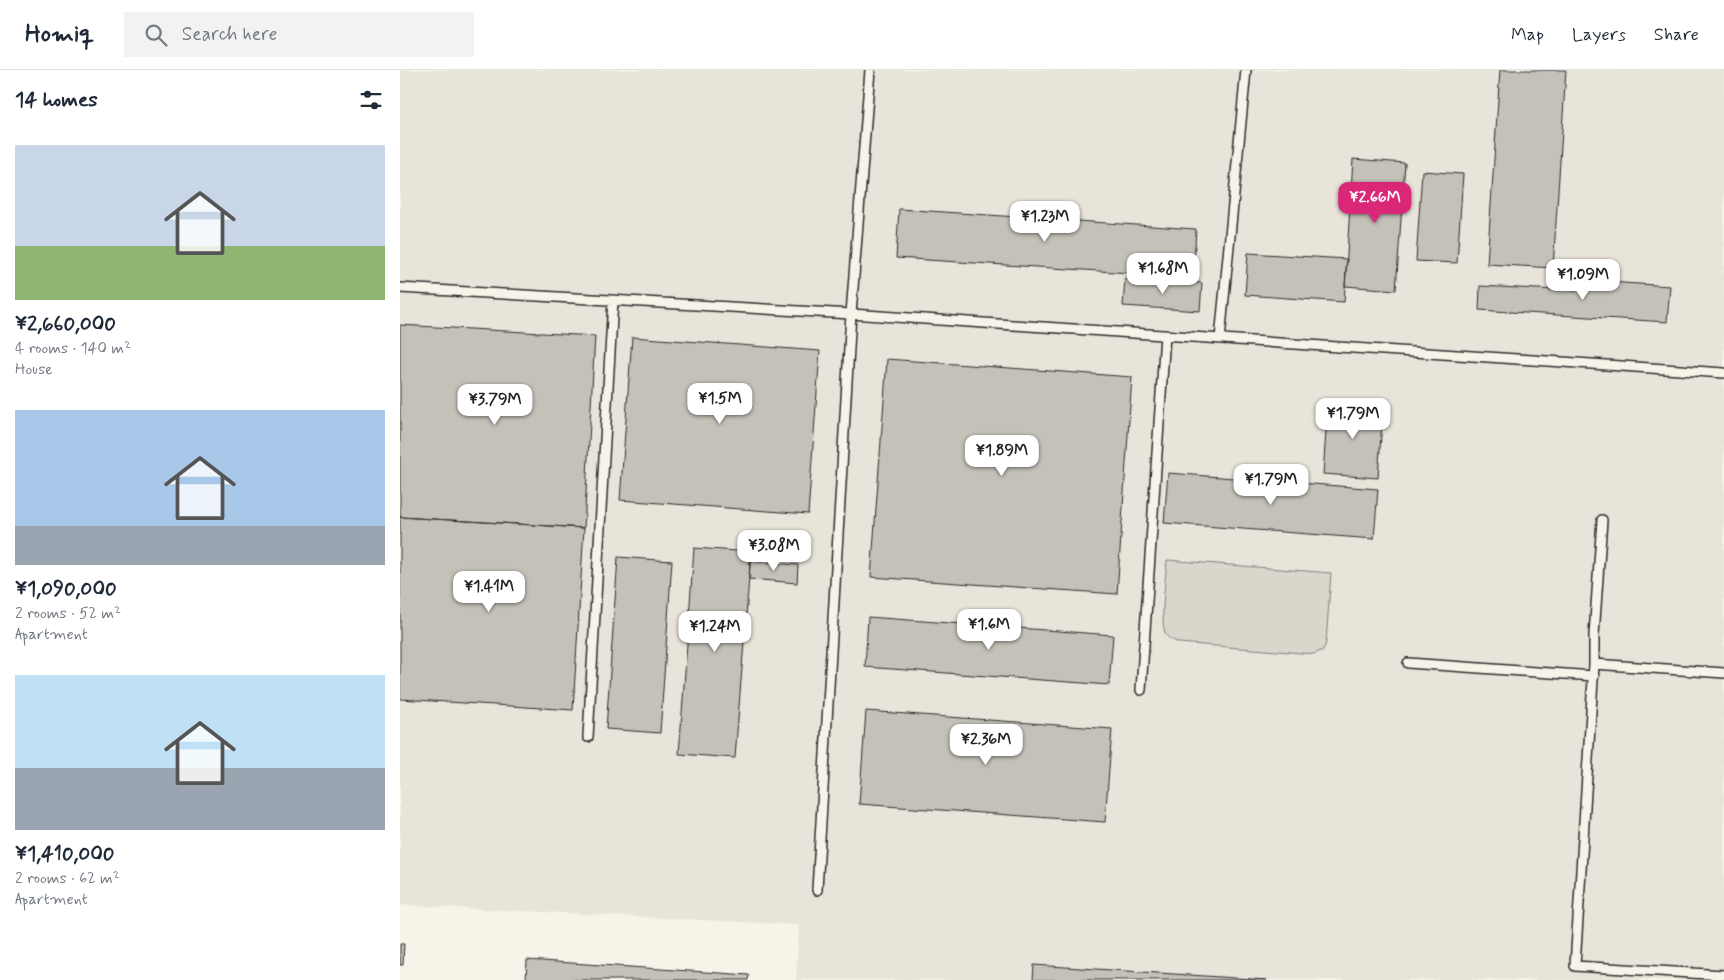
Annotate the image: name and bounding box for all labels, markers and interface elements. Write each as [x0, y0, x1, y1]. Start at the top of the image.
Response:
search box [124, 12, 474, 57]
text: Homiq [25, 19, 94, 50]
icon: search [142, 21, 170, 49]
text: Search here [182, 22, 277, 47]
text: Map [1511, 23, 1544, 47]
text: Layers [1572, 23, 1626, 47]
text: Share [1654, 23, 1699, 47]
text: 14 homes [15, 86, 98, 114]
icon: filters [357, 86, 385, 114]
icon: home [155, 178, 245, 268]
pin: ¥2.66M [1334, 182, 1416, 224]
text: ¥2.66M [1349, 187, 1401, 208]
pin: ¥1.23M [1004, 200, 1086, 243]
text: ¥1.23M [1021, 206, 1069, 227]
pin: ¥1.68M [1122, 252, 1204, 295]
text: ¥1.68M [1138, 258, 1188, 279]
pin: ¥1.09M [1542, 258, 1624, 301]
text: ¥1.09M [1557, 264, 1609, 285]
text: ¥2,660,000 [15, 310, 116, 338]
text: 4 rooms · 140 m² [15, 338, 131, 359]
text: House [15, 359, 53, 380]
pin: ¥1.5M [685, 382, 755, 425]
pin: ¥3.79M [454, 384, 536, 426]
text: ¥1.5M [698, 388, 742, 409]
text: ¥3.79M [468, 389, 522, 410]
pin: ¥1.79M [1312, 398, 1394, 440]
text: ¥1.79M [1327, 403, 1380, 424]
pin: ¥1.89M [961, 434, 1043, 477]
text: ¥1.89M [976, 440, 1028, 461]
icon: home [155, 443, 245, 533]
pin: ¥1.79M [1230, 464, 1312, 506]
text: ¥1.79M [1245, 469, 1298, 490]
pin: ¥3.08M [733, 530, 815, 572]
text: ¥3.08M [748, 535, 800, 556]
pin: ¥1.41M [448, 570, 530, 613]
text: ¥1,090,000 [15, 575, 117, 603]
text: ¥1.41M [464, 576, 514, 597]
text: 2 rooms · 52 m² [15, 603, 121, 624]
pin: ¥1.6M [954, 608, 1024, 651]
pin: ¥1.24M [674, 610, 756, 653]
text: ¥1.6M [968, 614, 1010, 635]
text: ¥1.24M [689, 616, 741, 637]
text: Apartment [15, 624, 88, 645]
icon: home [155, 708, 245, 798]
pin: ¥2.36M [945, 724, 1027, 766]
text: ¥2.36M [961, 729, 1011, 750]
text: ¥1,410,000 [15, 840, 115, 868]
text: 2 rooms · 62 m² [15, 868, 120, 889]
text: Apartment [15, 889, 88, 910]

